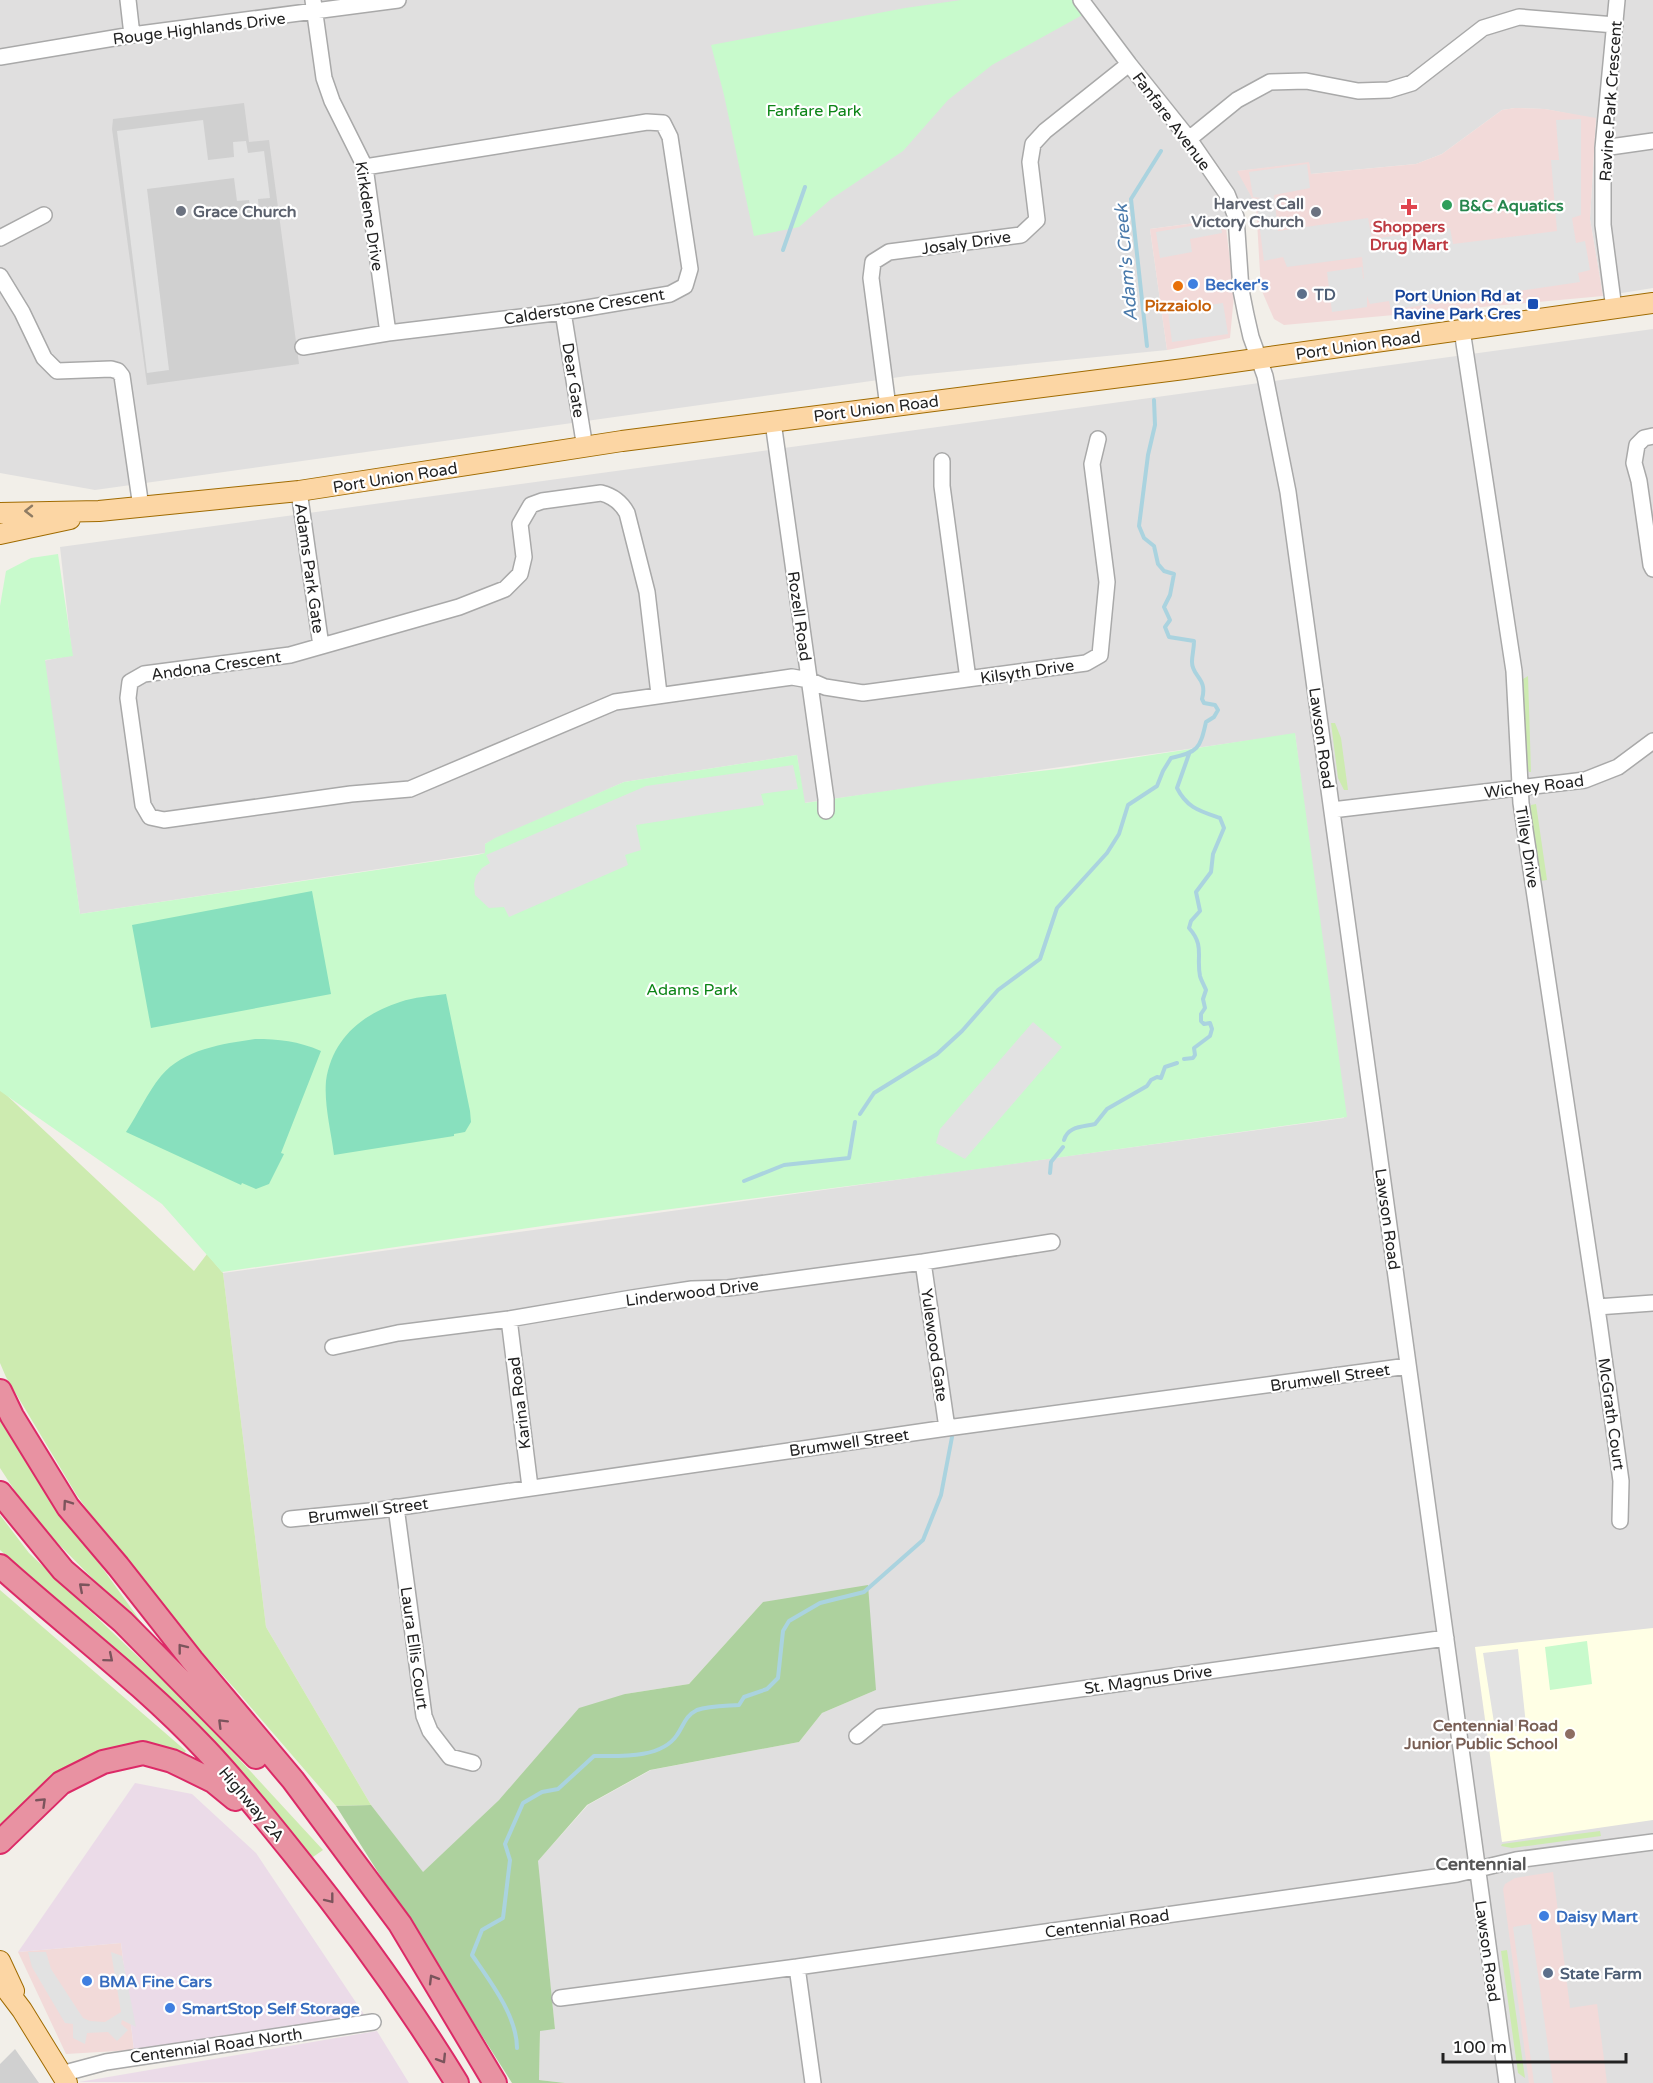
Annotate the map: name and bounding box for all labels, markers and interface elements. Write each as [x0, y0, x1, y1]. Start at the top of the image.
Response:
street label: Rouge Highlands Drive [112, 8, 287, 50]
street label: Ravine Park Crescent [1595, 20, 1627, 182]
street label: Fanfare Avenue [1128, 68, 1215, 175]
park label: Fanfare Park [766, 101, 862, 121]
street label: Kirkdene Drive [350, 160, 388, 273]
place label: Harvest Call Victory Church [1191, 194, 1304, 232]
place label: B&C Aquatics [1459, 196, 1564, 216]
marker: B&C Aquatics [1440, 198, 1454, 212]
marker: Shoppers Drug Mart [1402, 200, 1416, 214]
place label: Grace Church [193, 202, 297, 222]
water label: Adam's Creek [1110, 202, 1142, 323]
marker: Grace Church [174, 204, 188, 218]
marker: Harvest Call Victory Church [1309, 205, 1323, 219]
place label: Shoppers Drug Mart [1370, 217, 1449, 255]
street label: Josaly Drive [920, 227, 1012, 259]
place label: Becker's [1205, 275, 1269, 295]
marker: Becker's [1186, 277, 1200, 291]
marker: Pizzaiolo [1171, 279, 1185, 293]
street label: Calderstone Crescent [502, 284, 666, 330]
place label: TD [1313, 285, 1336, 305]
place label: Port Union Rd at Ravine Park Cres [1393, 286, 1522, 324]
marker: TD [1295, 287, 1309, 301]
place label: Pizzaiolo [1145, 296, 1212, 316]
marker: Port Union Rd at Ravine Park Cres [1526, 297, 1540, 311]
street label: Port Union Road [1294, 327, 1422, 365]
street label: Dear Gate [557, 341, 589, 419]
street label: Port Union Road [812, 391, 940, 427]
street label: Port Union Road [331, 458, 459, 498]
street label: Adams Park Gate [290, 502, 328, 635]
one-way arrow [24, 505, 33, 518]
street label: Rozell Road [783, 570, 815, 662]
street label: Andona Crescent [150, 647, 282, 685]
street label: Kilsyth Drive [979, 656, 1075, 688]
street label: Lawson Road [1304, 686, 1338, 790]
street label: Wichey Road [1483, 771, 1585, 803]
street label: Tilley Drive [1511, 805, 1543, 890]
park label: Adams Park [646, 980, 738, 1000]
street label: Lawson Road [1370, 1167, 1404, 1271]
street label: Linderwood Drive [624, 1275, 760, 1311]
street label: Yulewood Gate [916, 1287, 952, 1403]
street label: Karina Road [504, 1356, 536, 1450]
street label: McGrath Court [1593, 1357, 1629, 1472]
street label: Brumwell Street [1269, 1360, 1391, 1396]
street label: Brumwell Street [788, 1425, 910, 1461]
street label: Brumwell Street [307, 1494, 429, 1528]
one-way arrow [63, 1500, 74, 1511]
one-way arrow [79, 1584, 90, 1595]
street label: Laura Ellis Court [395, 1585, 433, 1711]
one-way arrow [178, 1643, 189, 1654]
one-way arrow [102, 1651, 113, 1662]
street label: St. Magnus Drive [1083, 1661, 1213, 1699]
place label: Centennial Road Junior Public School [1403, 1716, 1558, 1754]
one-way arrow [219, 1720, 230, 1731]
marker: Centennial Road Junior Public School [1563, 1727, 1577, 1741]
street label: Highway 2A [214, 1763, 288, 1846]
one-way arrow [34, 1798, 45, 1809]
district label: Centennial [1435, 1853, 1527, 1875]
one-way arrow [323, 1892, 334, 1903]
street label: Lawson Road [1470, 1899, 1504, 2003]
street label: Centennial Road [1044, 1905, 1171, 1943]
place label: Daisy Mart [1556, 1907, 1639, 1927]
marker: Daisy Mart [1537, 1909, 1551, 1923]
place label: State Farm [1560, 1964, 1642, 1984]
marker: State Farm [1541, 1966, 1555, 1980]
place label: BMA Fine Cars [99, 1972, 212, 1992]
marker: BMA Fine Cars [80, 1974, 94, 1988]
one-way arrow [428, 1975, 440, 1985]
place label: SmartStop Self Storage [182, 1999, 360, 2019]
marker: SmartStop Self Storage [163, 2001, 177, 2015]
street label: Centennial Road North [129, 2024, 304, 2068]
scale bar [1443, 2026, 1626, 2064]
text: 100 m [1452, 2036, 1507, 2058]
one-way arrow [435, 2052, 446, 2063]

